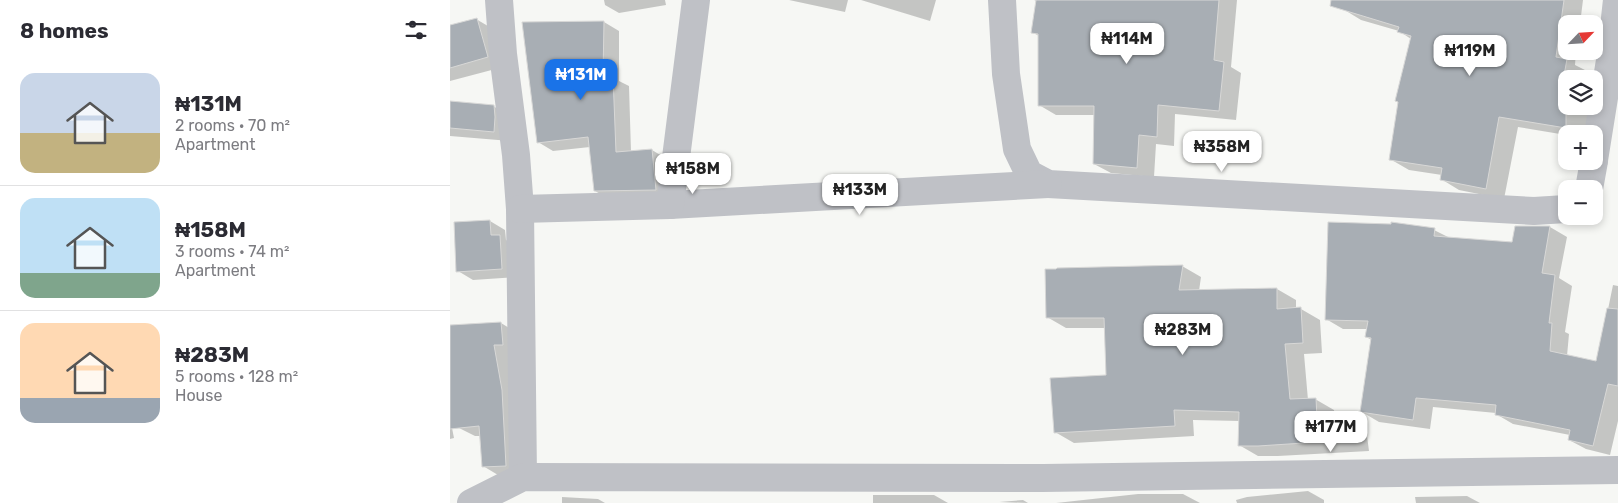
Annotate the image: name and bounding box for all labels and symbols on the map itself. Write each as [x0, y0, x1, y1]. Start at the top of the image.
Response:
north arrow [1558, 15, 1602, 60]
pin: ₦114M [1092, 22, 1162, 65]
pin: ₦119M [1435, 34, 1505, 77]
pin: ₦131M [546, 58, 616, 101]
pin: ₦358M [1187, 130, 1257, 173]
pin: ₦158M [658, 152, 728, 195]
pin: ₦133M [825, 174, 895, 216]
pin: ₦283M [1148, 314, 1218, 356]
pin: ₦177M [1296, 410, 1366, 453]

